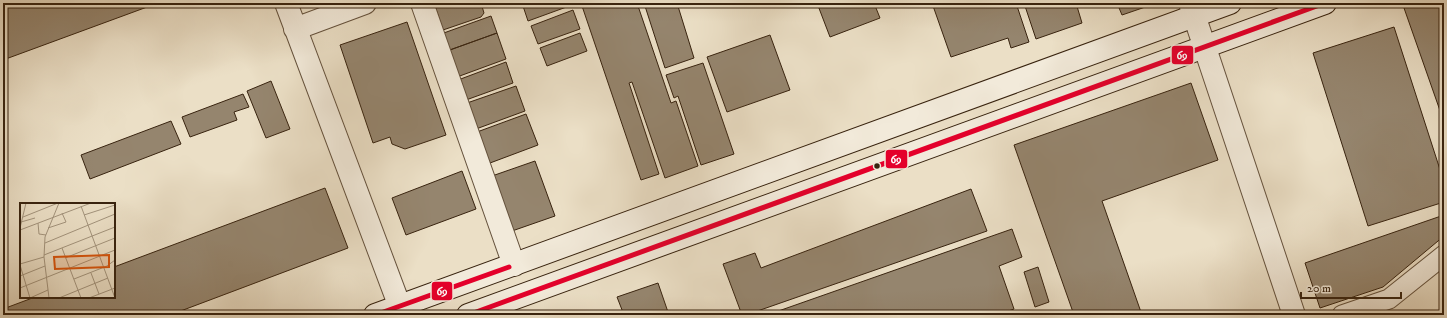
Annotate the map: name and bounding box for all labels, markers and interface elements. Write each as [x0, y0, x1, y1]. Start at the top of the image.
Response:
line badge: 69 [1171, 45, 1194, 65]
text: 69 [1176, 49, 1188, 63]
line badge: 69 [885, 149, 908, 169]
text: 69 [890, 153, 902, 167]
unlabelled marker [872, 161, 882, 171]
inset map [20, 203, 115, 298]
scale bar [1301, 274, 1401, 300]
line badge: 69 [431, 281, 453, 301]
text: 20 m [1307, 281, 1331, 296]
text: 69 [436, 285, 448, 299]

